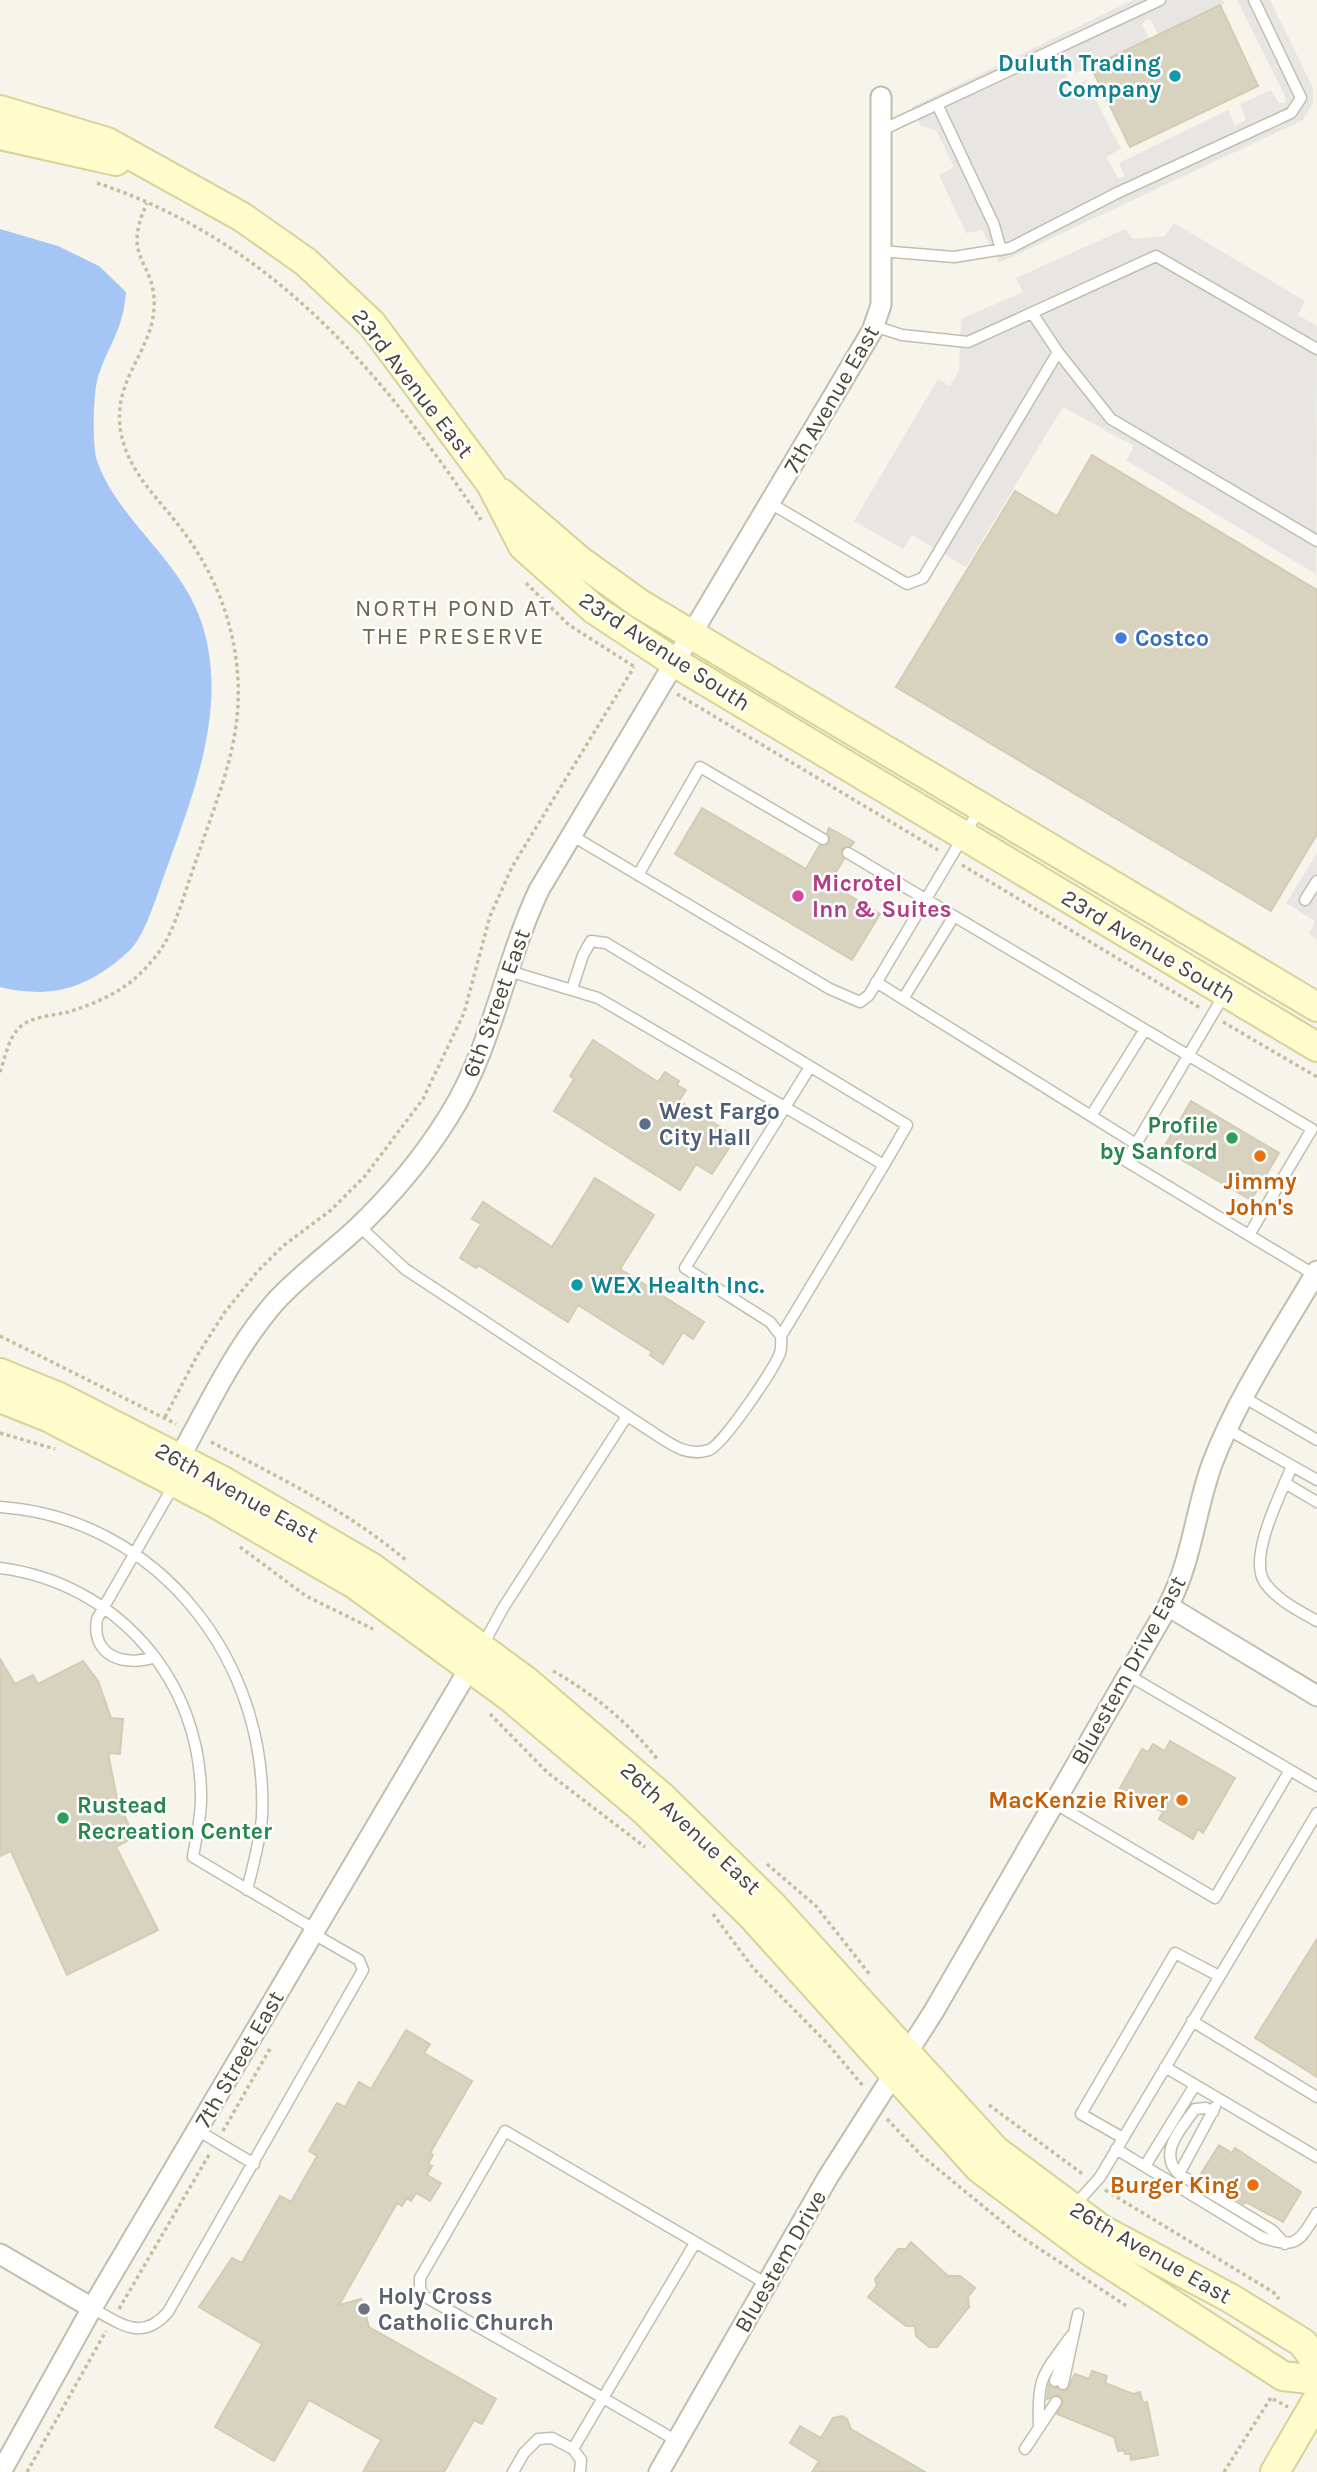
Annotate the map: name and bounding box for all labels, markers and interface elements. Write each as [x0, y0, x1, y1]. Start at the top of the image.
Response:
place label: Duluth Trading Company [998, 50, 1161, 103]
marker: Duluth Trading Company [1167, 68, 1183, 84]
street label: 23rd Avenue East [346, 303, 479, 464]
street label: 7th Avenue East [778, 320, 885, 478]
street label: 23rd Avenue South [574, 586, 755, 717]
district label: NORTH POND AT THE PRESERVE [355, 594, 553, 650]
place label: Costco [1135, 625, 1209, 652]
marker: Costco [1113, 630, 1129, 646]
place label: Microtel Inn & Suites [812, 870, 952, 923]
street label: 23rd Avenue South [1057, 884, 1241, 1009]
marker: Microtel Inn & Suites [790, 888, 806, 904]
street label: 6th Street East [457, 925, 536, 1081]
place label: West Fargo City Hall [659, 1098, 780, 1151]
place label: Profile by Sanford [1099, 1112, 1218, 1165]
marker: West Fargo City Hall [637, 1116, 653, 1132]
marker: Profile by Sanford [1224, 1130, 1240, 1146]
marker: Jimmy John's [1252, 1148, 1268, 1164]
place label: Jimmy John's [1224, 1168, 1297, 1221]
place label: WEX Health Inc. [591, 1272, 764, 1299]
marker: WEX Health Inc. [569, 1277, 585, 1293]
street label: 26th Avenue East [151, 1437, 323, 1549]
street label: Bluestem Drive East [1065, 1571, 1192, 1769]
street label: 26th Avenue East [615, 1756, 767, 1901]
place label: MacKenzie River [988, 1787, 1168, 1814]
place label: Rustead Recreation Center [77, 1792, 272, 1845]
marker: MacKenzie River [1174, 1792, 1190, 1808]
marker: Rustead Recreation Center [55, 1810, 71, 1826]
street label: 7th Street East [189, 1986, 290, 2133]
place label: Burger King [1110, 2172, 1239, 2199]
marker: Burger King [1245, 2177, 1261, 2193]
street label: Bluestem Drive [729, 2185, 832, 2337]
street label: 26th Avenue East [1065, 2195, 1237, 2310]
place label: Holy Cross Catholic Church [378, 2283, 554, 2336]
marker: Holy Cross Catholic Church [356, 2301, 372, 2317]

